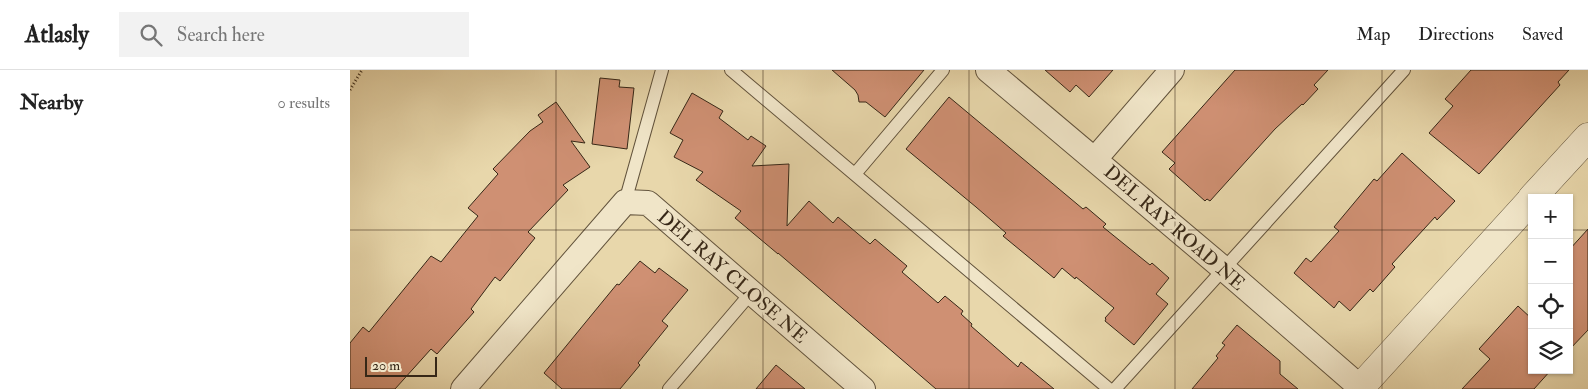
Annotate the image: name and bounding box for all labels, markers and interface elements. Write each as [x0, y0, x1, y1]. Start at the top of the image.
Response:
search box [119, 12, 469, 57]
text: Atlasly [25, 19, 89, 50]
icon: search [137, 21, 165, 49]
text: Search here [177, 23, 265, 47]
text: Map [1357, 23, 1390, 46]
text: Directions [1418, 23, 1494, 46]
text: Saved [1522, 23, 1563, 46]
text: Nearby [20, 89, 83, 116]
text: 0 results [277, 93, 330, 113]
street label: DEL RAY ROAD NE [1099, 160, 1250, 296]
map controls [1528, 194, 1573, 374]
button: + [1528, 194, 1573, 239]
street label: DEL RAY CLOSE NE [652, 205, 812, 349]
button: − [1528, 239, 1573, 284]
button: locate [1528, 284, 1573, 329]
button: layers [1528, 329, 1573, 374]
scale bar [365, 354, 438, 377]
text: 20 m [372, 357, 400, 374]

